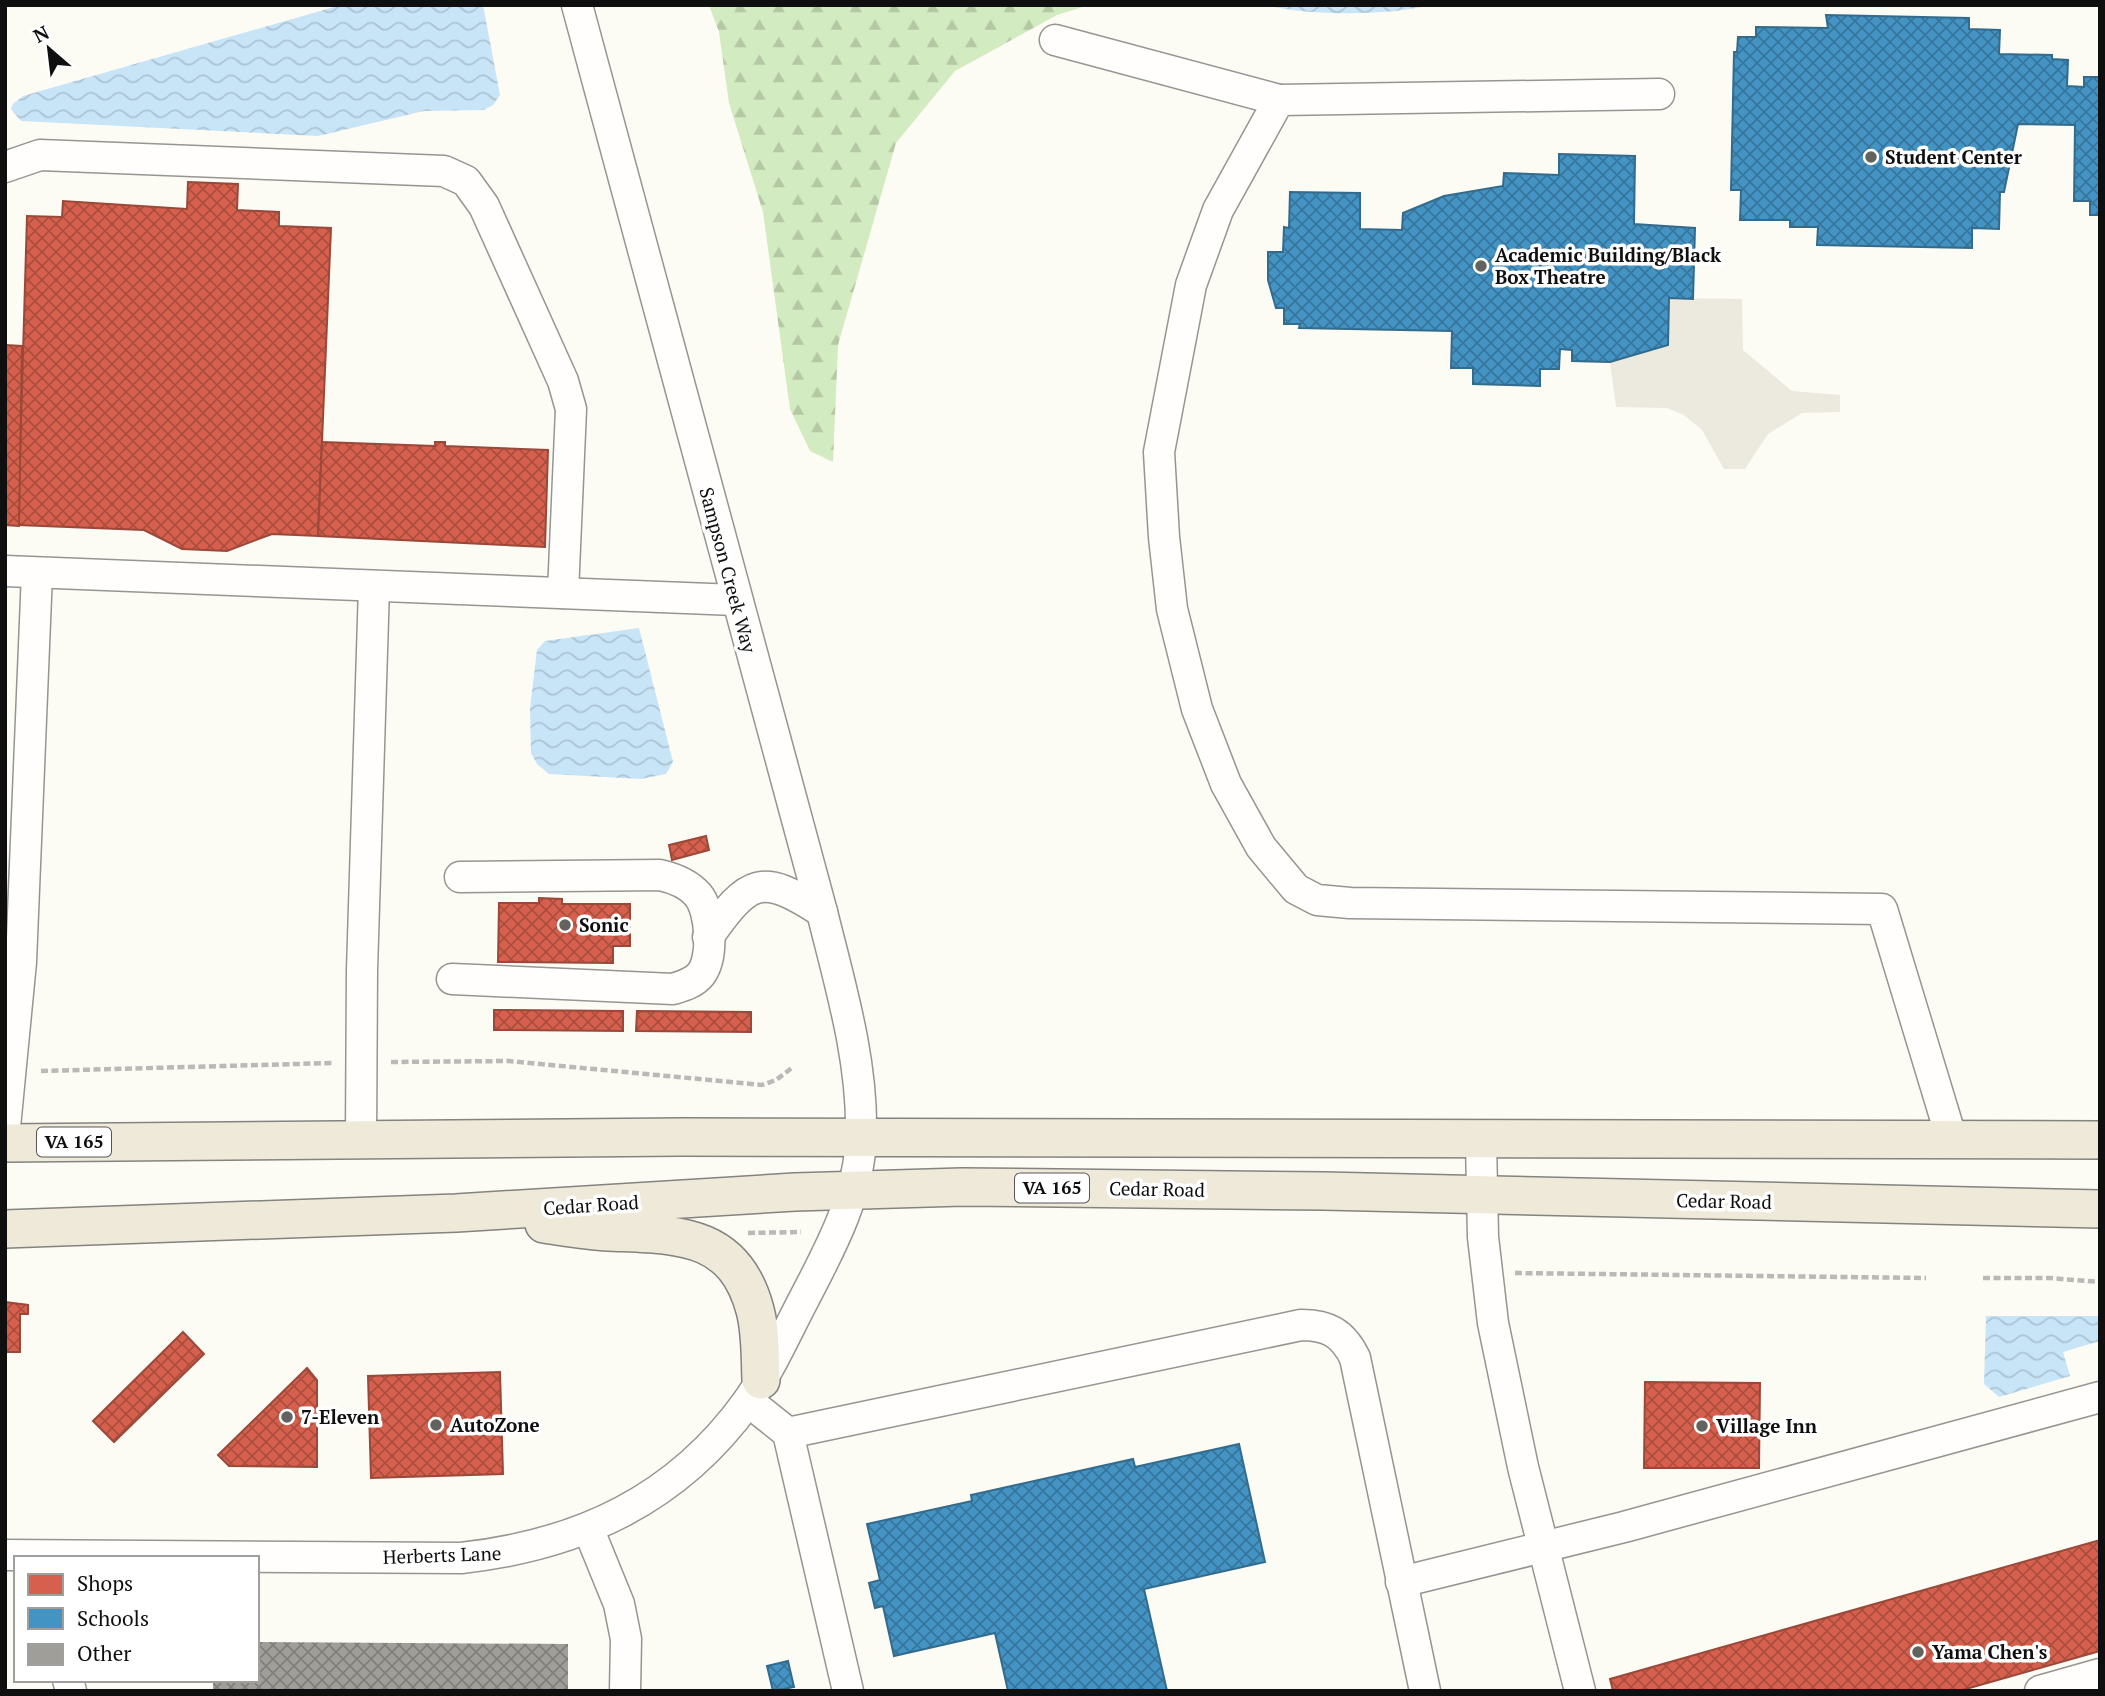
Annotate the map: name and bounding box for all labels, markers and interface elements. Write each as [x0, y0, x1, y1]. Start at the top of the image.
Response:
north arrow [14, 14, 84, 84]
text: N [29, 19, 54, 48]
place label: Student Center [1885, 144, 2023, 169]
marker: Student Center [1863, 149, 1879, 165]
place label: Academic Building/Black Box Theatre [1495, 242, 1722, 289]
marker: Academic Building/Black Box Theatre [1473, 258, 1489, 274]
street label: Sampson Creek Way [694, 484, 763, 656]
place label: Sonic [579, 912, 629, 937]
marker: Sonic [557, 917, 573, 933]
road number: VA 165 [37, 1128, 111, 1156]
road number: VA 165 [1015, 1174, 1089, 1203]
street label: Cedar Road [1109, 1175, 1206, 1202]
street label: Cedar Road [1676, 1187, 1773, 1214]
street label: Cedar Road [542, 1189, 640, 1220]
place label: 7-Eleven [301, 1404, 380, 1429]
marker: 7-Eleven [279, 1409, 295, 1425]
place label: AutoZone [450, 1412, 540, 1437]
place label: Village Inn [1716, 1413, 1818, 1438]
marker: AutoZone [428, 1417, 444, 1433]
marker: Village Inn [1694, 1418, 1710, 1434]
street label: Herberts Lane [382, 1540, 502, 1569]
legend [14, 1556, 259, 1682]
text: Shops [77, 1569, 133, 1597]
text: Schools [77, 1604, 149, 1632]
text: Other [77, 1639, 131, 1667]
place label: Yama Chen's [1932, 1639, 2048, 1664]
marker: Yama Chen's [1910, 1644, 1926, 1660]

